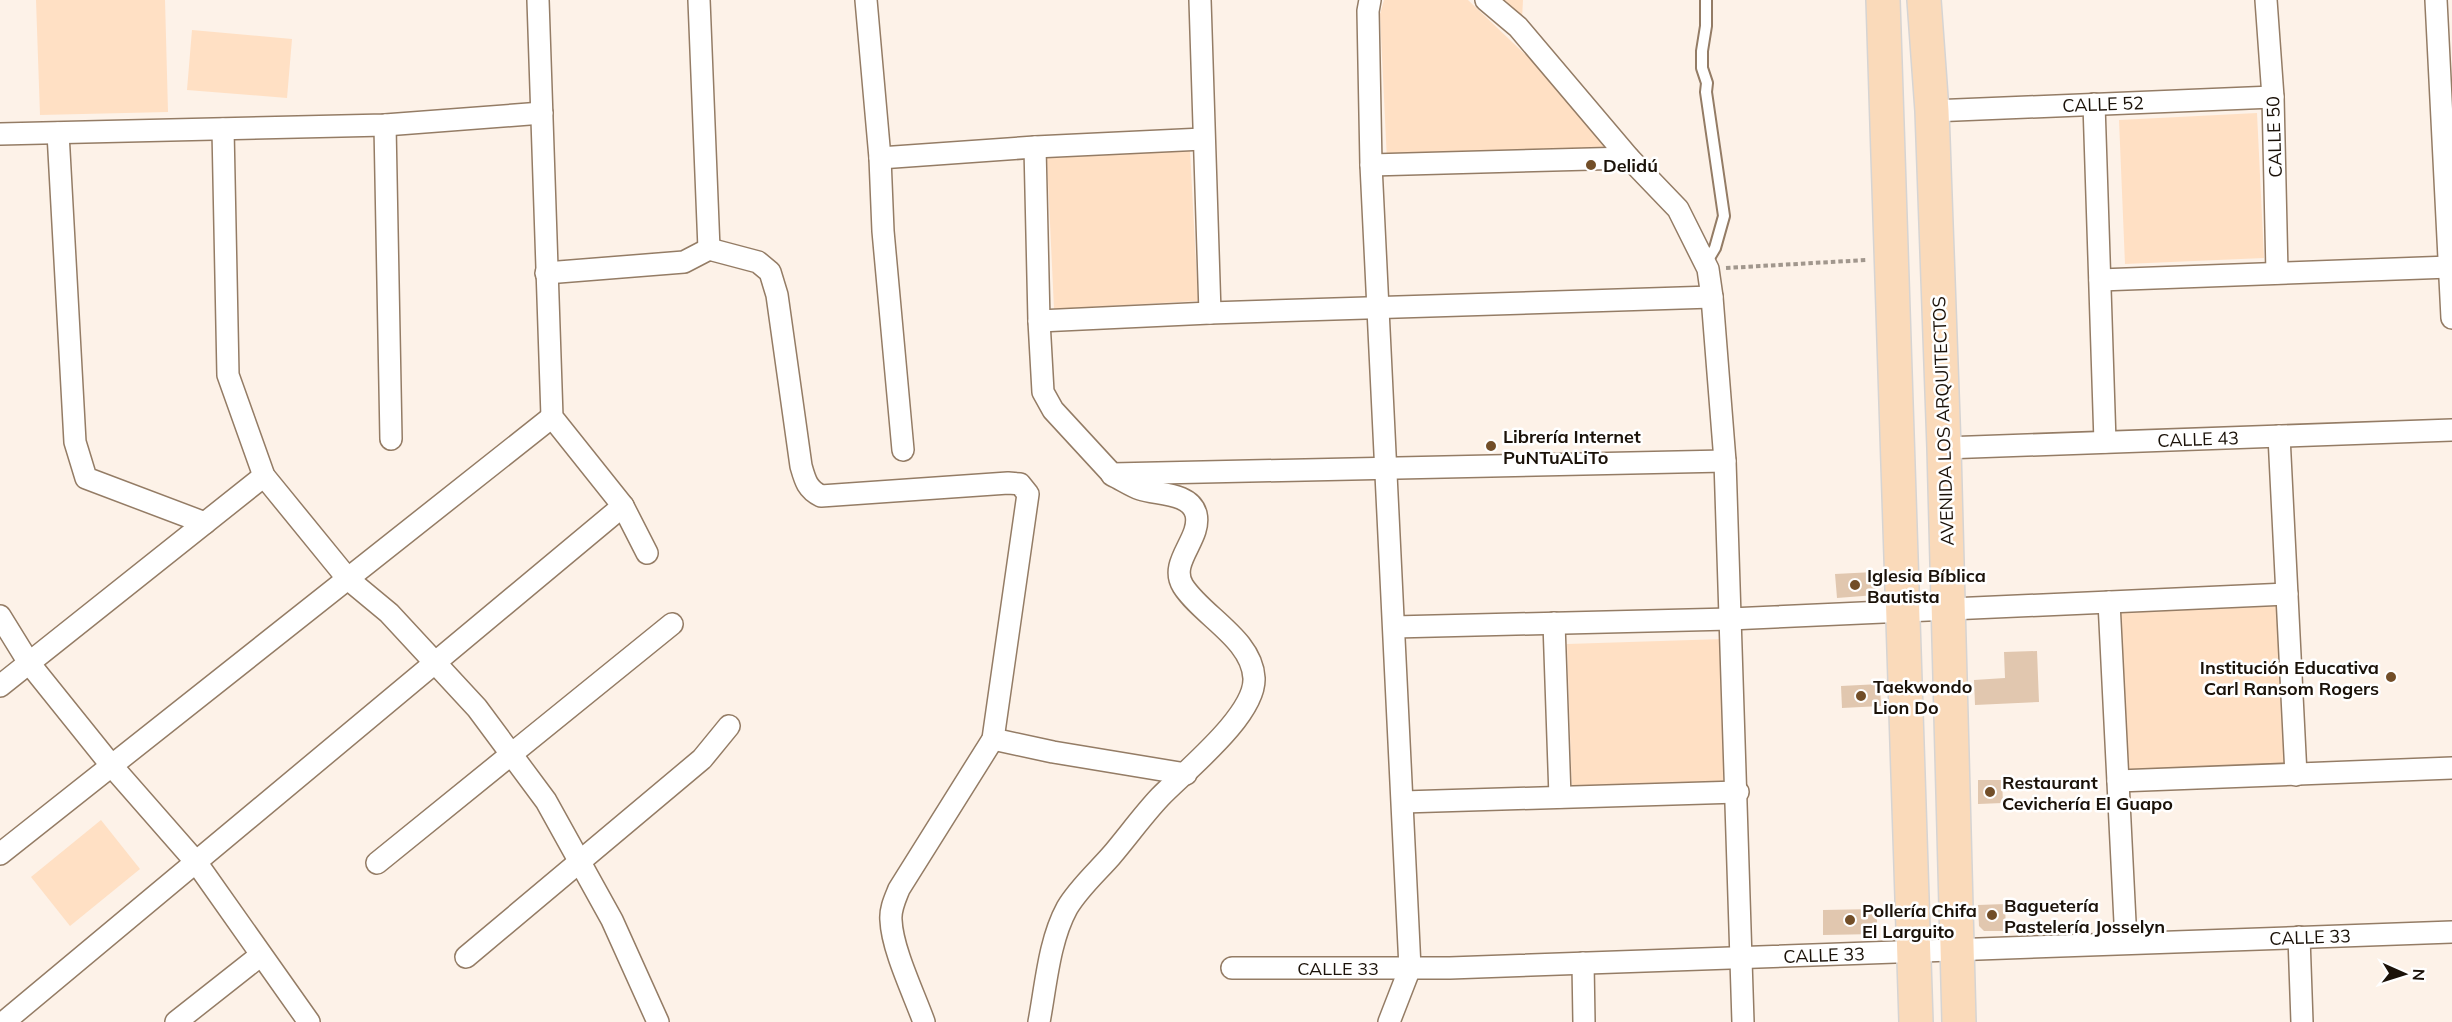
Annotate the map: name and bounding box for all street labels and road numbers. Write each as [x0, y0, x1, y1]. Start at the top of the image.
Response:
street label: CALLE 52 [2062, 91, 2144, 117]
street label: CALLE 50 [2261, 96, 2287, 178]
street label: AVENIDA LOS ARQUITECTOS [1927, 296, 1959, 546]
street label: CALLE 43 [2157, 426, 2239, 452]
street label: CALLE 33 [2269, 924, 2351, 950]
street label: CALLE 33 [1783, 942, 1865, 968]
street label: CALLE 33 [1297, 957, 1379, 980]

